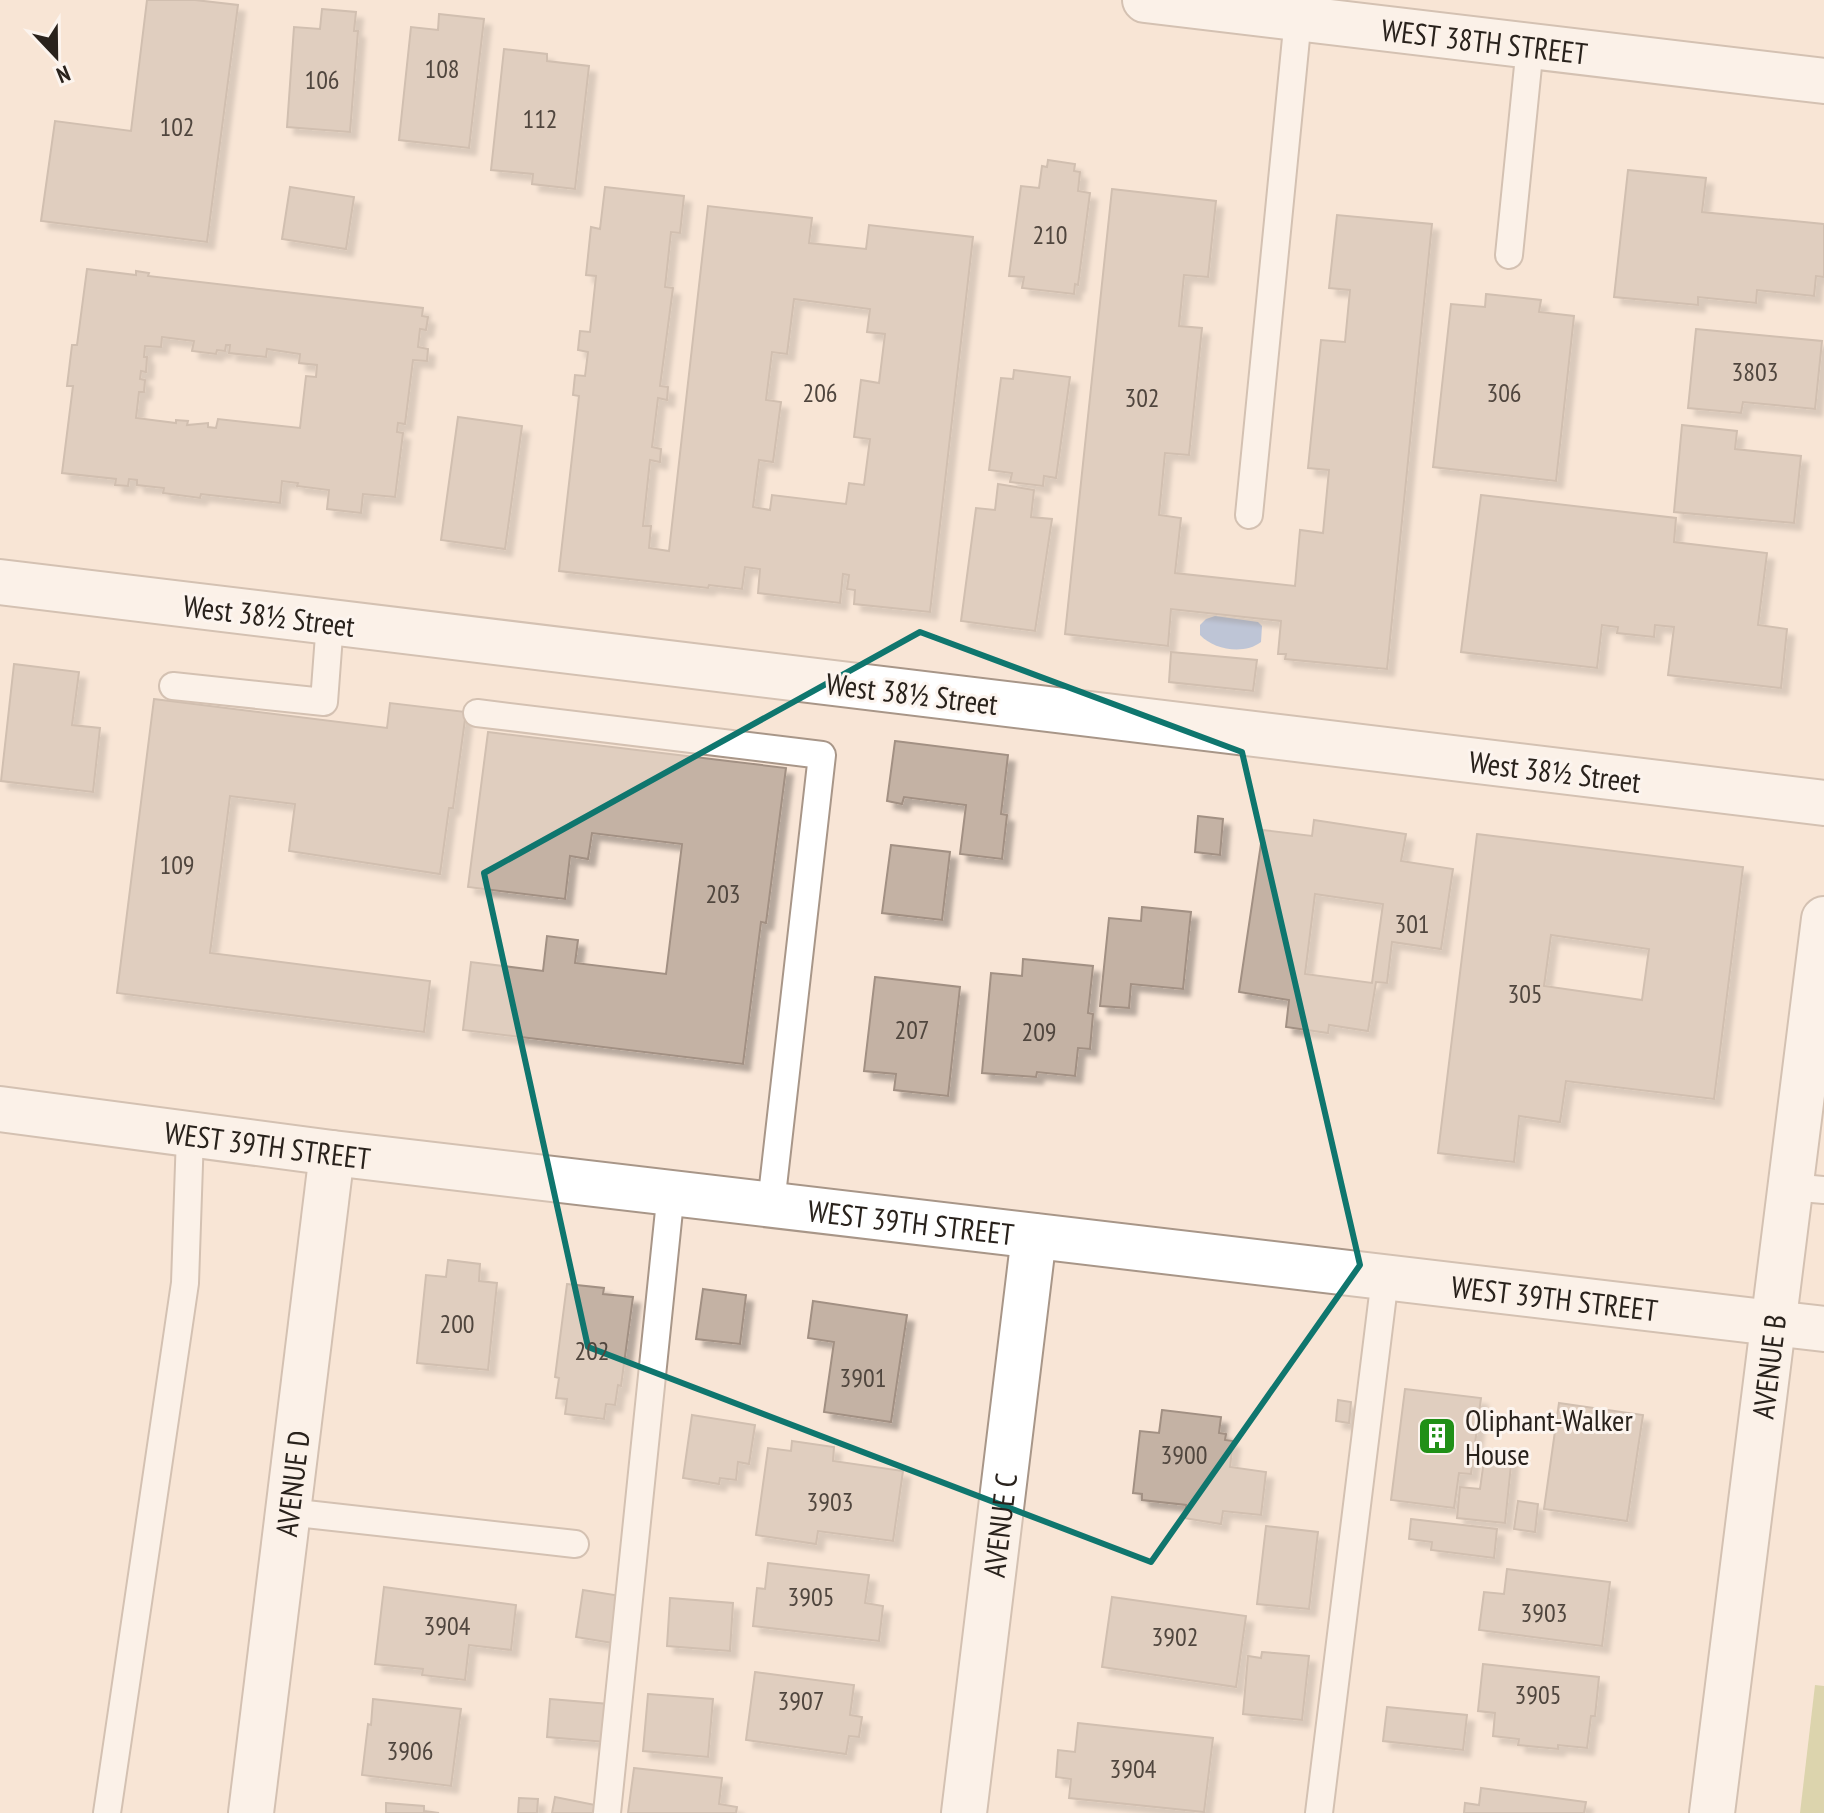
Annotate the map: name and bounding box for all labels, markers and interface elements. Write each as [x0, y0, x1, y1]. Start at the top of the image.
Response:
street label: WEST 38TH STREET [1379, 9, 1590, 72]
north arrow [16, 16, 96, 96]
house number: 108 [424, 52, 460, 85]
text: N [53, 59, 74, 90]
house number: 106 [304, 63, 340, 96]
house number: 112 [522, 102, 558, 135]
house number: 102 [159, 110, 195, 143]
house number: 210 [1032, 218, 1068, 251]
house number: 3803 [1732, 355, 1778, 388]
house number: 206 [802, 376, 838, 409]
house number: 306 [1486, 376, 1522, 409]
house number: 302 [1124, 381, 1160, 414]
street label: West 38½ Street [181, 585, 358, 645]
street label: West 38½ Street [824, 663, 1001, 723]
street label: West 38½ Street [1467, 741, 1644, 801]
house number: 109 [159, 848, 195, 881]
house number: 203 [705, 877, 741, 910]
house number: 301 [1394, 907, 1430, 940]
house number: 305 [1507, 977, 1543, 1010]
house number: 207 [894, 1013, 930, 1046]
house number: 209 [1021, 1015, 1057, 1048]
street label: WEST 39TH STREET [162, 1112, 373, 1177]
street label: WEST 39TH STREET [806, 1190, 1016, 1253]
street label: WEST 39TH STREET [1449, 1266, 1660, 1329]
house number: 200 [439, 1307, 475, 1340]
street label: AVENUE B [1742, 1312, 1794, 1421]
house number: 202 [574, 1334, 610, 1367]
house number: 3901 [840, 1361, 886, 1394]
place label: Oliphant-Walker House [1465, 1400, 1633, 1473]
building icon: Oliphant-Walker House [1416, 1415, 1458, 1457]
street label: AVENUE D [266, 1428, 317, 1539]
house number: 3900 [1161, 1438, 1207, 1471]
street label: AVENUE C [973, 1471, 1025, 1579]
house number: 3903 [807, 1485, 853, 1518]
house number: 3905 [788, 1580, 834, 1613]
house number: 3903 [1521, 1596, 1567, 1629]
house number: 3904 [424, 1609, 471, 1642]
house number: 3902 [1152, 1620, 1198, 1653]
house number: 3905 [1515, 1678, 1561, 1711]
house number: 3907 [778, 1684, 824, 1717]
house number: 3906 [387, 1734, 433, 1767]
house number: 3904 [1110, 1752, 1157, 1785]

